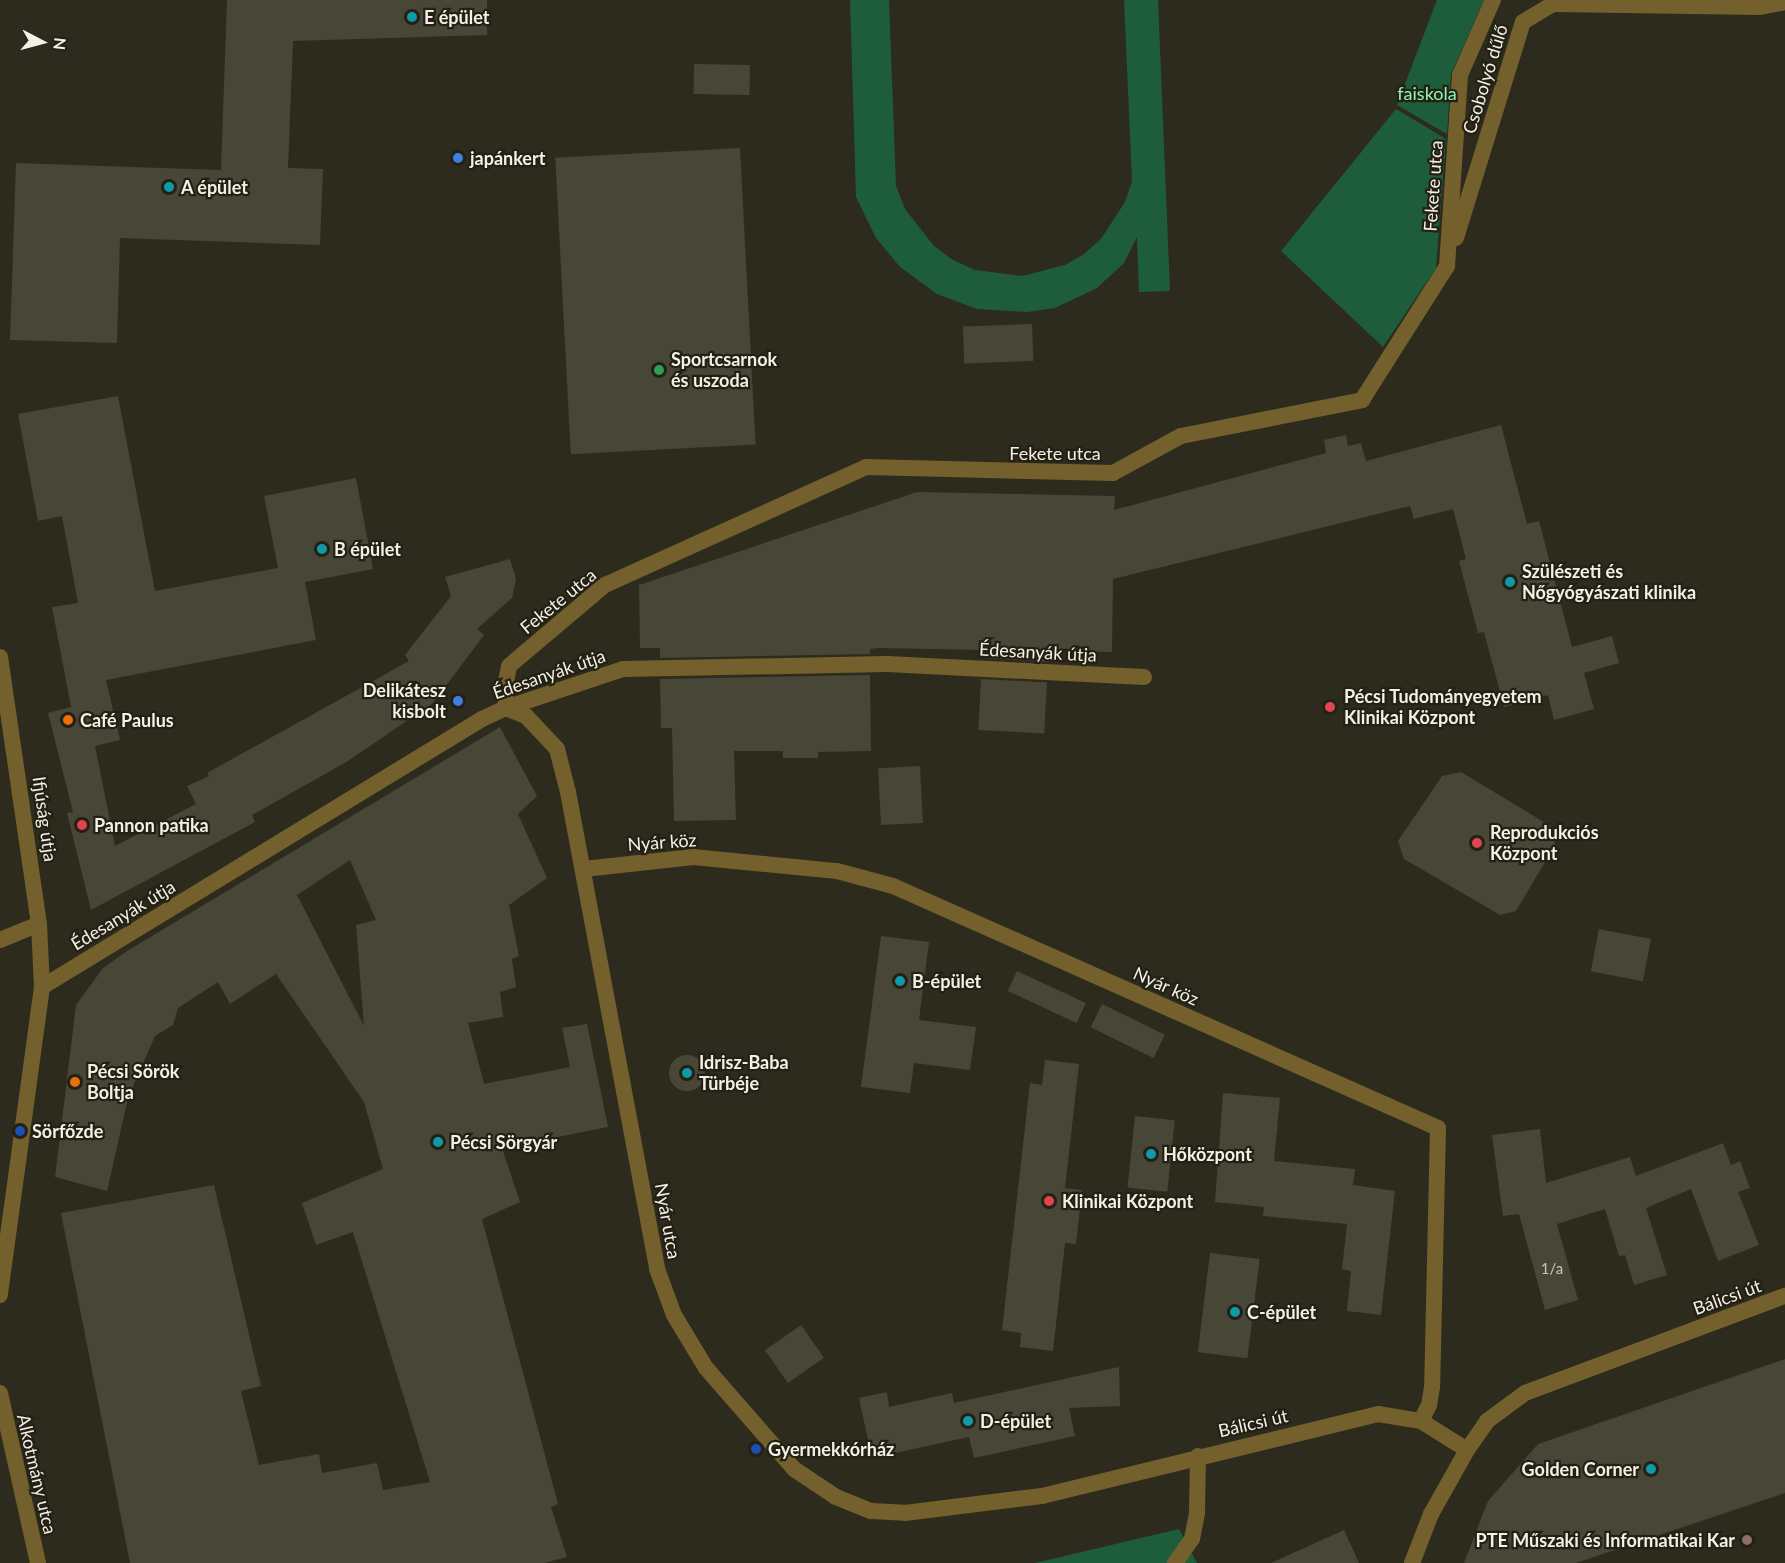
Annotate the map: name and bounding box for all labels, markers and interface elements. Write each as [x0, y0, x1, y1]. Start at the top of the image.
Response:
place label: E épület [424, 6, 489, 28]
marker: E épület [405, 10, 419, 24]
north arrow [12, 12, 72, 72]
street label: Csobolyó dűlő [1458, 22, 1512, 136]
text: N [50, 37, 70, 51]
park label: faiskola [1397, 82, 1457, 104]
street label: Fekete utca [1419, 140, 1447, 232]
place label: japánkert [470, 147, 545, 169]
marker: japánkert [451, 151, 465, 165]
place label: A épület [181, 176, 249, 198]
marker: A épület [162, 180, 176, 194]
place label: Sportcsarnok és uszoda [671, 349, 777, 392]
marker: Sportcsarnok és uszoda [652, 363, 666, 377]
street label: Fekete utca [1009, 442, 1101, 464]
place label: B épület [334, 538, 401, 560]
marker: B épület [315, 542, 329, 556]
place label: Szülészeti és Nőgyógyászati klinika [1522, 561, 1696, 604]
street label: Fekete utca [516, 564, 600, 638]
marker: Szülészeti és Nőgyógyászati klinika [1503, 575, 1517, 589]
street label: Édesanyák útja [979, 638, 1097, 666]
street label: Édesanyák útja [490, 645, 608, 703]
place label: Delikátesz kisbolt [363, 680, 446, 722]
place label: Pécsi Tudományegyetem Klinikai Központ [1344, 686, 1542, 728]
marker: Delikátesz kisbolt [451, 694, 465, 708]
marker: Pécsi Tudományegyetem Klinikai Központ [1321, 698, 1339, 716]
place label: Café Paulus [80, 709, 174, 731]
marker: Café Paulus [61, 713, 75, 727]
street label: Ifjúság útja [28, 775, 62, 863]
place label: Pannon patika [94, 814, 209, 836]
marker: Pannon patika [75, 818, 89, 832]
place label: Reprodukciós Központ [1490, 822, 1599, 864]
street label: Nyár köz [627, 829, 697, 855]
marker: Reprodukciós Központ [1468, 834, 1486, 852]
street label: Édesanyák útja [67, 875, 179, 955]
street label: Nyár köz [1130, 962, 1202, 1010]
place label: B-épület [912, 970, 981, 992]
marker: B-épület [893, 974, 907, 988]
place label: Idrisz-Baba Türbéje [699, 1052, 789, 1094]
place label: Pécsi Sörök Boltja [87, 1061, 179, 1104]
marker: Idrisz-Baba Türbéje [680, 1066, 694, 1080]
marker: Pécsi Sörök Boltja [68, 1075, 82, 1089]
place label: Sörfőzde [32, 1120, 103, 1142]
marker: Sörfőzde [13, 1124, 27, 1138]
place label: Pécsi Sörgyár [450, 1131, 557, 1153]
marker: Pécsi Sörgyár [431, 1135, 445, 1149]
place label: Hőközpont [1163, 1143, 1252, 1165]
marker: Hőközpont [1144, 1147, 1158, 1161]
street label: Nyár utca [651, 1181, 685, 1261]
place label: Klinikai Központ [1062, 1190, 1193, 1212]
marker: Klinikai Központ [1040, 1192, 1058, 1210]
house number: 1/a [1541, 1260, 1563, 1278]
street label: Bálicsi út [1690, 1275, 1764, 1319]
place label: C-épület [1247, 1301, 1316, 1323]
marker: C-épület [1228, 1305, 1242, 1319]
street label: Bálicsi út [1216, 1405, 1290, 1441]
place label: D-épület [980, 1410, 1051, 1432]
street label: Alkotmány utca [13, 1412, 61, 1536]
marker: D-épület [961, 1414, 975, 1428]
place label: Gyermekkórház [768, 1438, 894, 1460]
marker: Gyermekkórház [749, 1442, 763, 1456]
place label: Golden Corner [1522, 1458, 1639, 1480]
marker: Golden Corner [1644, 1462, 1658, 1476]
place label: PTE Műszaki és Informatikai Kar [1476, 1529, 1735, 1551]
marker: PTE Műszaki és Informatikai Kar [1740, 1533, 1754, 1547]

